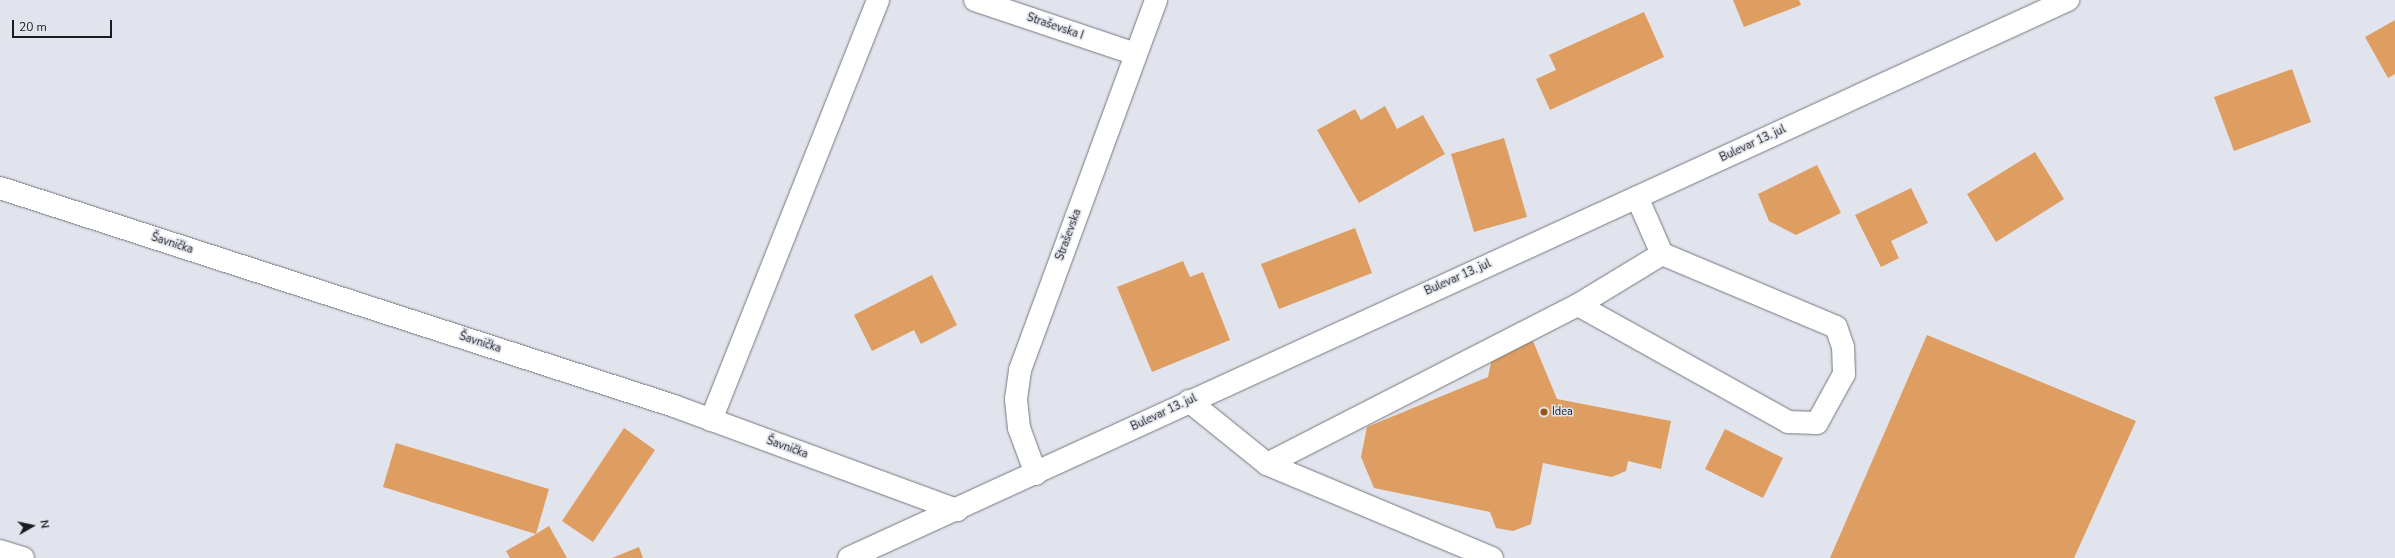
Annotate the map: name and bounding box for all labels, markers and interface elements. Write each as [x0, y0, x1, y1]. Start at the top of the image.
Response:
street label: Straševska I [1025, 11, 1085, 43]
scale bar [14, 12, 114, 38]
text: 20 m [19, 19, 47, 35]
street label: Bulevar 13. jul [1718, 123, 1788, 165]
street label: Straševska [1054, 208, 1084, 262]
street label: Šavnička [149, 231, 195, 257]
street label: Bulevar 13. jul [1423, 257, 1493, 299]
street label: Šavnička [457, 330, 503, 356]
street label: Bulevar 13. jul [1129, 392, 1199, 434]
place label: Idea [1552, 405, 1573, 419]
marker: Idea [1539, 407, 1549, 417]
street label: Šavnička [764, 434, 810, 462]
north arrow [12, 506, 52, 546]
text: N [36, 519, 52, 529]

